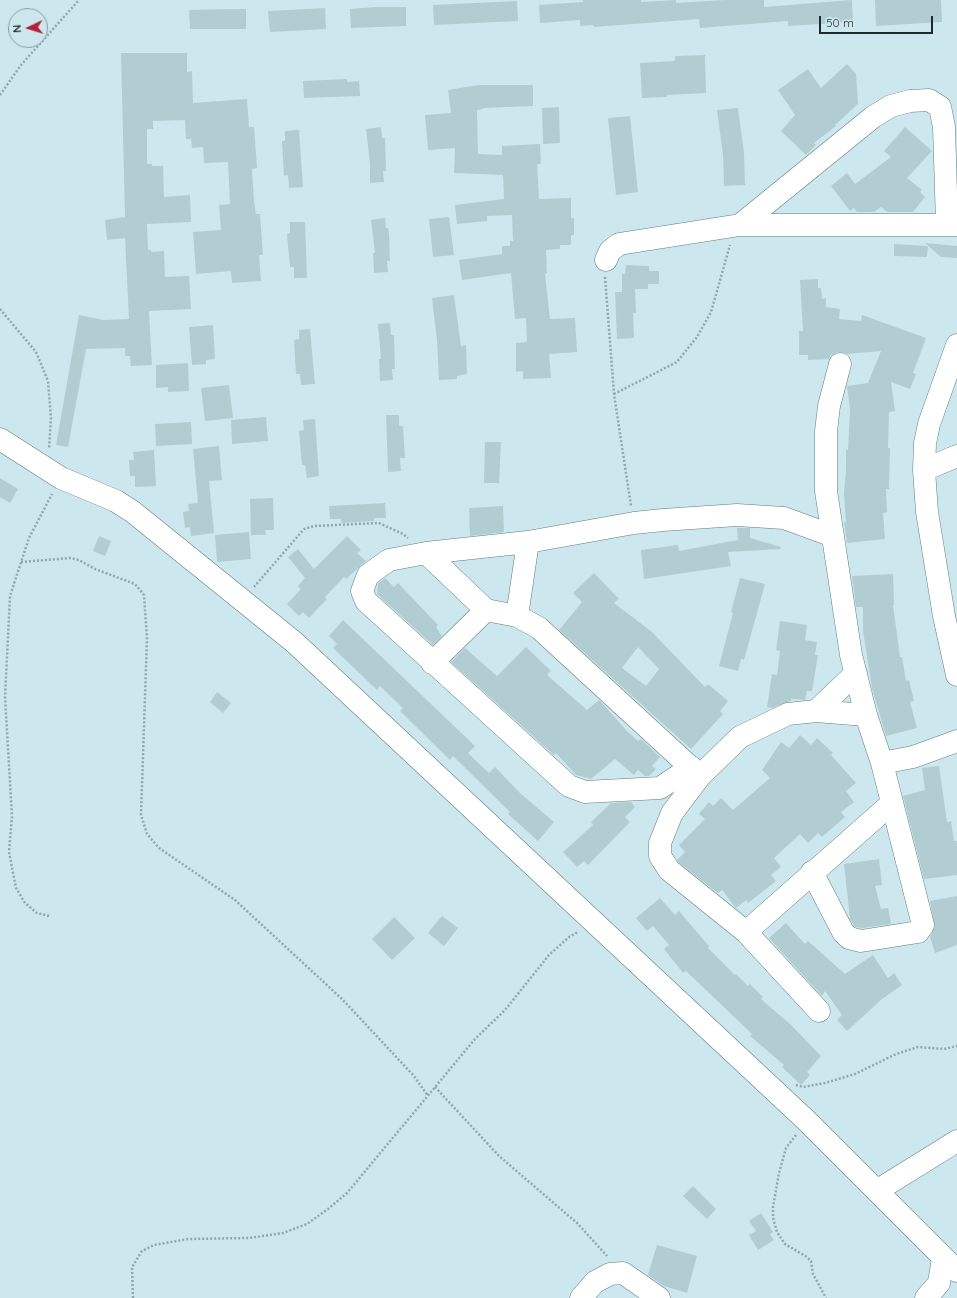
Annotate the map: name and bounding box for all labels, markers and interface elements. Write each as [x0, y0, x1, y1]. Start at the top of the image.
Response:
north arrow [8, 8, 48, 48]
scale bar [821, 8, 935, 34]
text: 50 m [826, 15, 854, 30]
text: N [10, 24, 24, 33]

